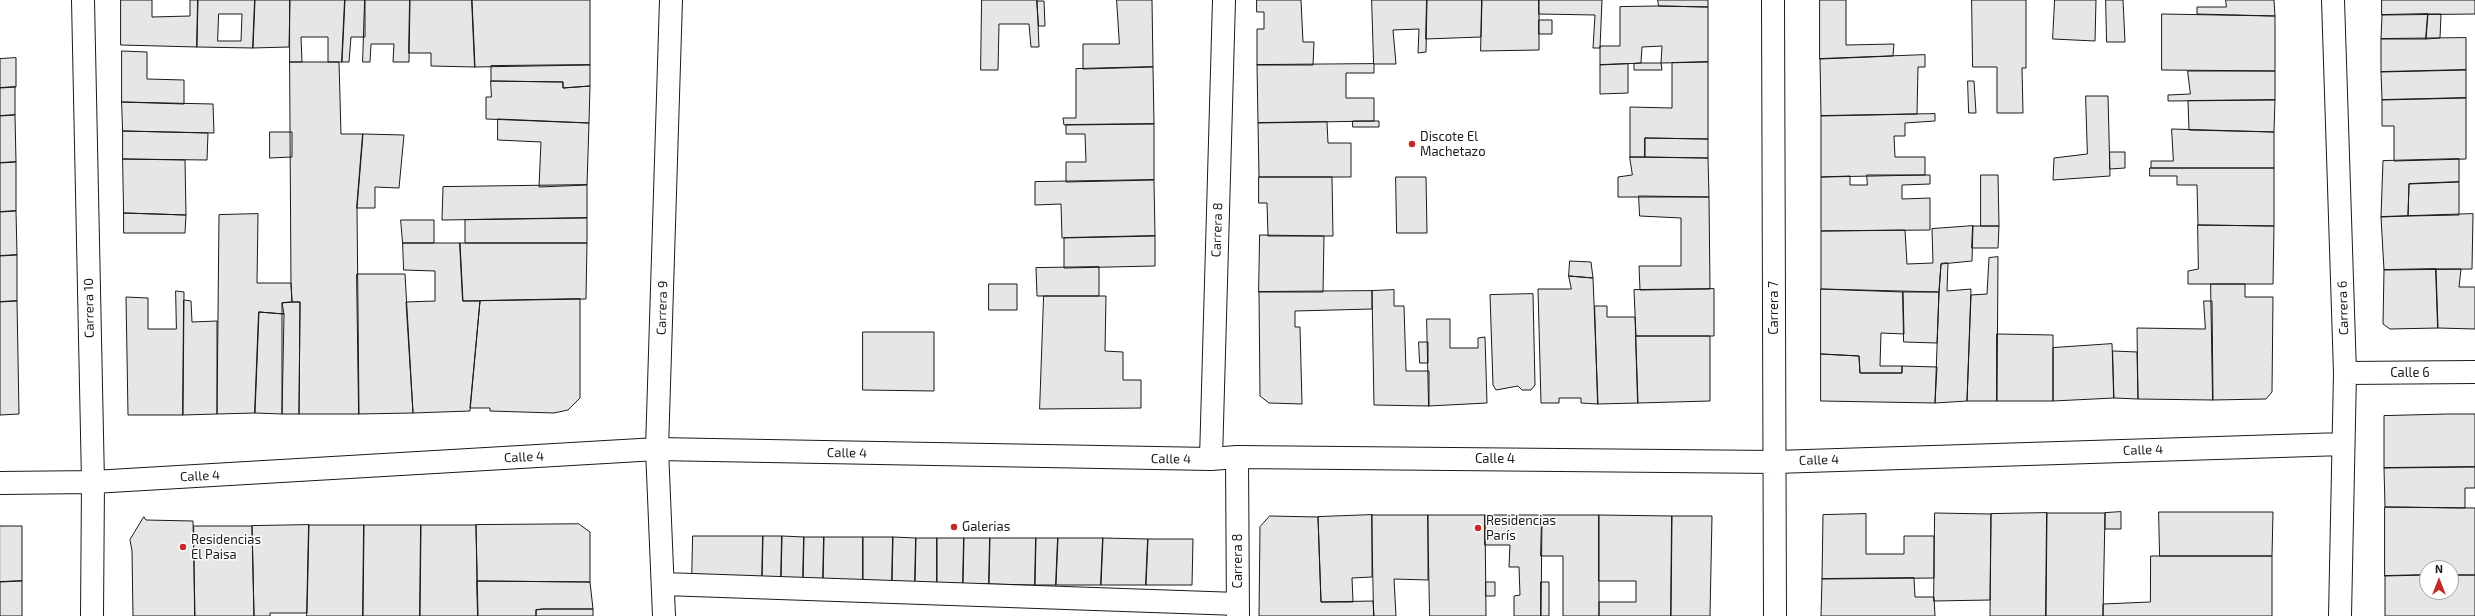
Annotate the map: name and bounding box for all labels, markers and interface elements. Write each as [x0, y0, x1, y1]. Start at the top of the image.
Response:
place label: Discote El Machetazo [1420, 129, 1486, 160]
marker: Discote El Machetazo [1407, 139, 1417, 149]
street label: Carrera 8 [1208, 202, 1226, 258]
street label: Carrera 10 [81, 278, 97, 338]
street label: Carrera 9 [653, 281, 671, 335]
street label: Carrera 7 [1766, 281, 1782, 335]
street label: Carrera 6 [2334, 281, 2352, 335]
street label: Calle 6 [2390, 365, 2430, 381]
street label: Calle 4 [2123, 442, 2163, 458]
street label: Calle 4 [827, 445, 867, 461]
street label: Calle 4 [504, 448, 544, 466]
street label: Calle 4 [1151, 451, 1191, 467]
street label: Calle 4 [1475, 451, 1515, 467]
street label: Calle 4 [1799, 452, 1839, 468]
street label: Calle 4 [180, 467, 220, 485]
place label: Residencias París [1486, 513, 1556, 544]
place label: Galerias [962, 519, 1010, 535]
marker: Galerias [949, 522, 959, 532]
marker: Residencias París [1473, 523, 1483, 533]
place label: Residencias El Paisa [191, 532, 261, 563]
street label: Carrera 8 [1230, 534, 1246, 588]
marker: Residencias El Paisa [178, 542, 188, 552]
north arrow [2419, 560, 2459, 600]
text: N [2435, 562, 2443, 575]

